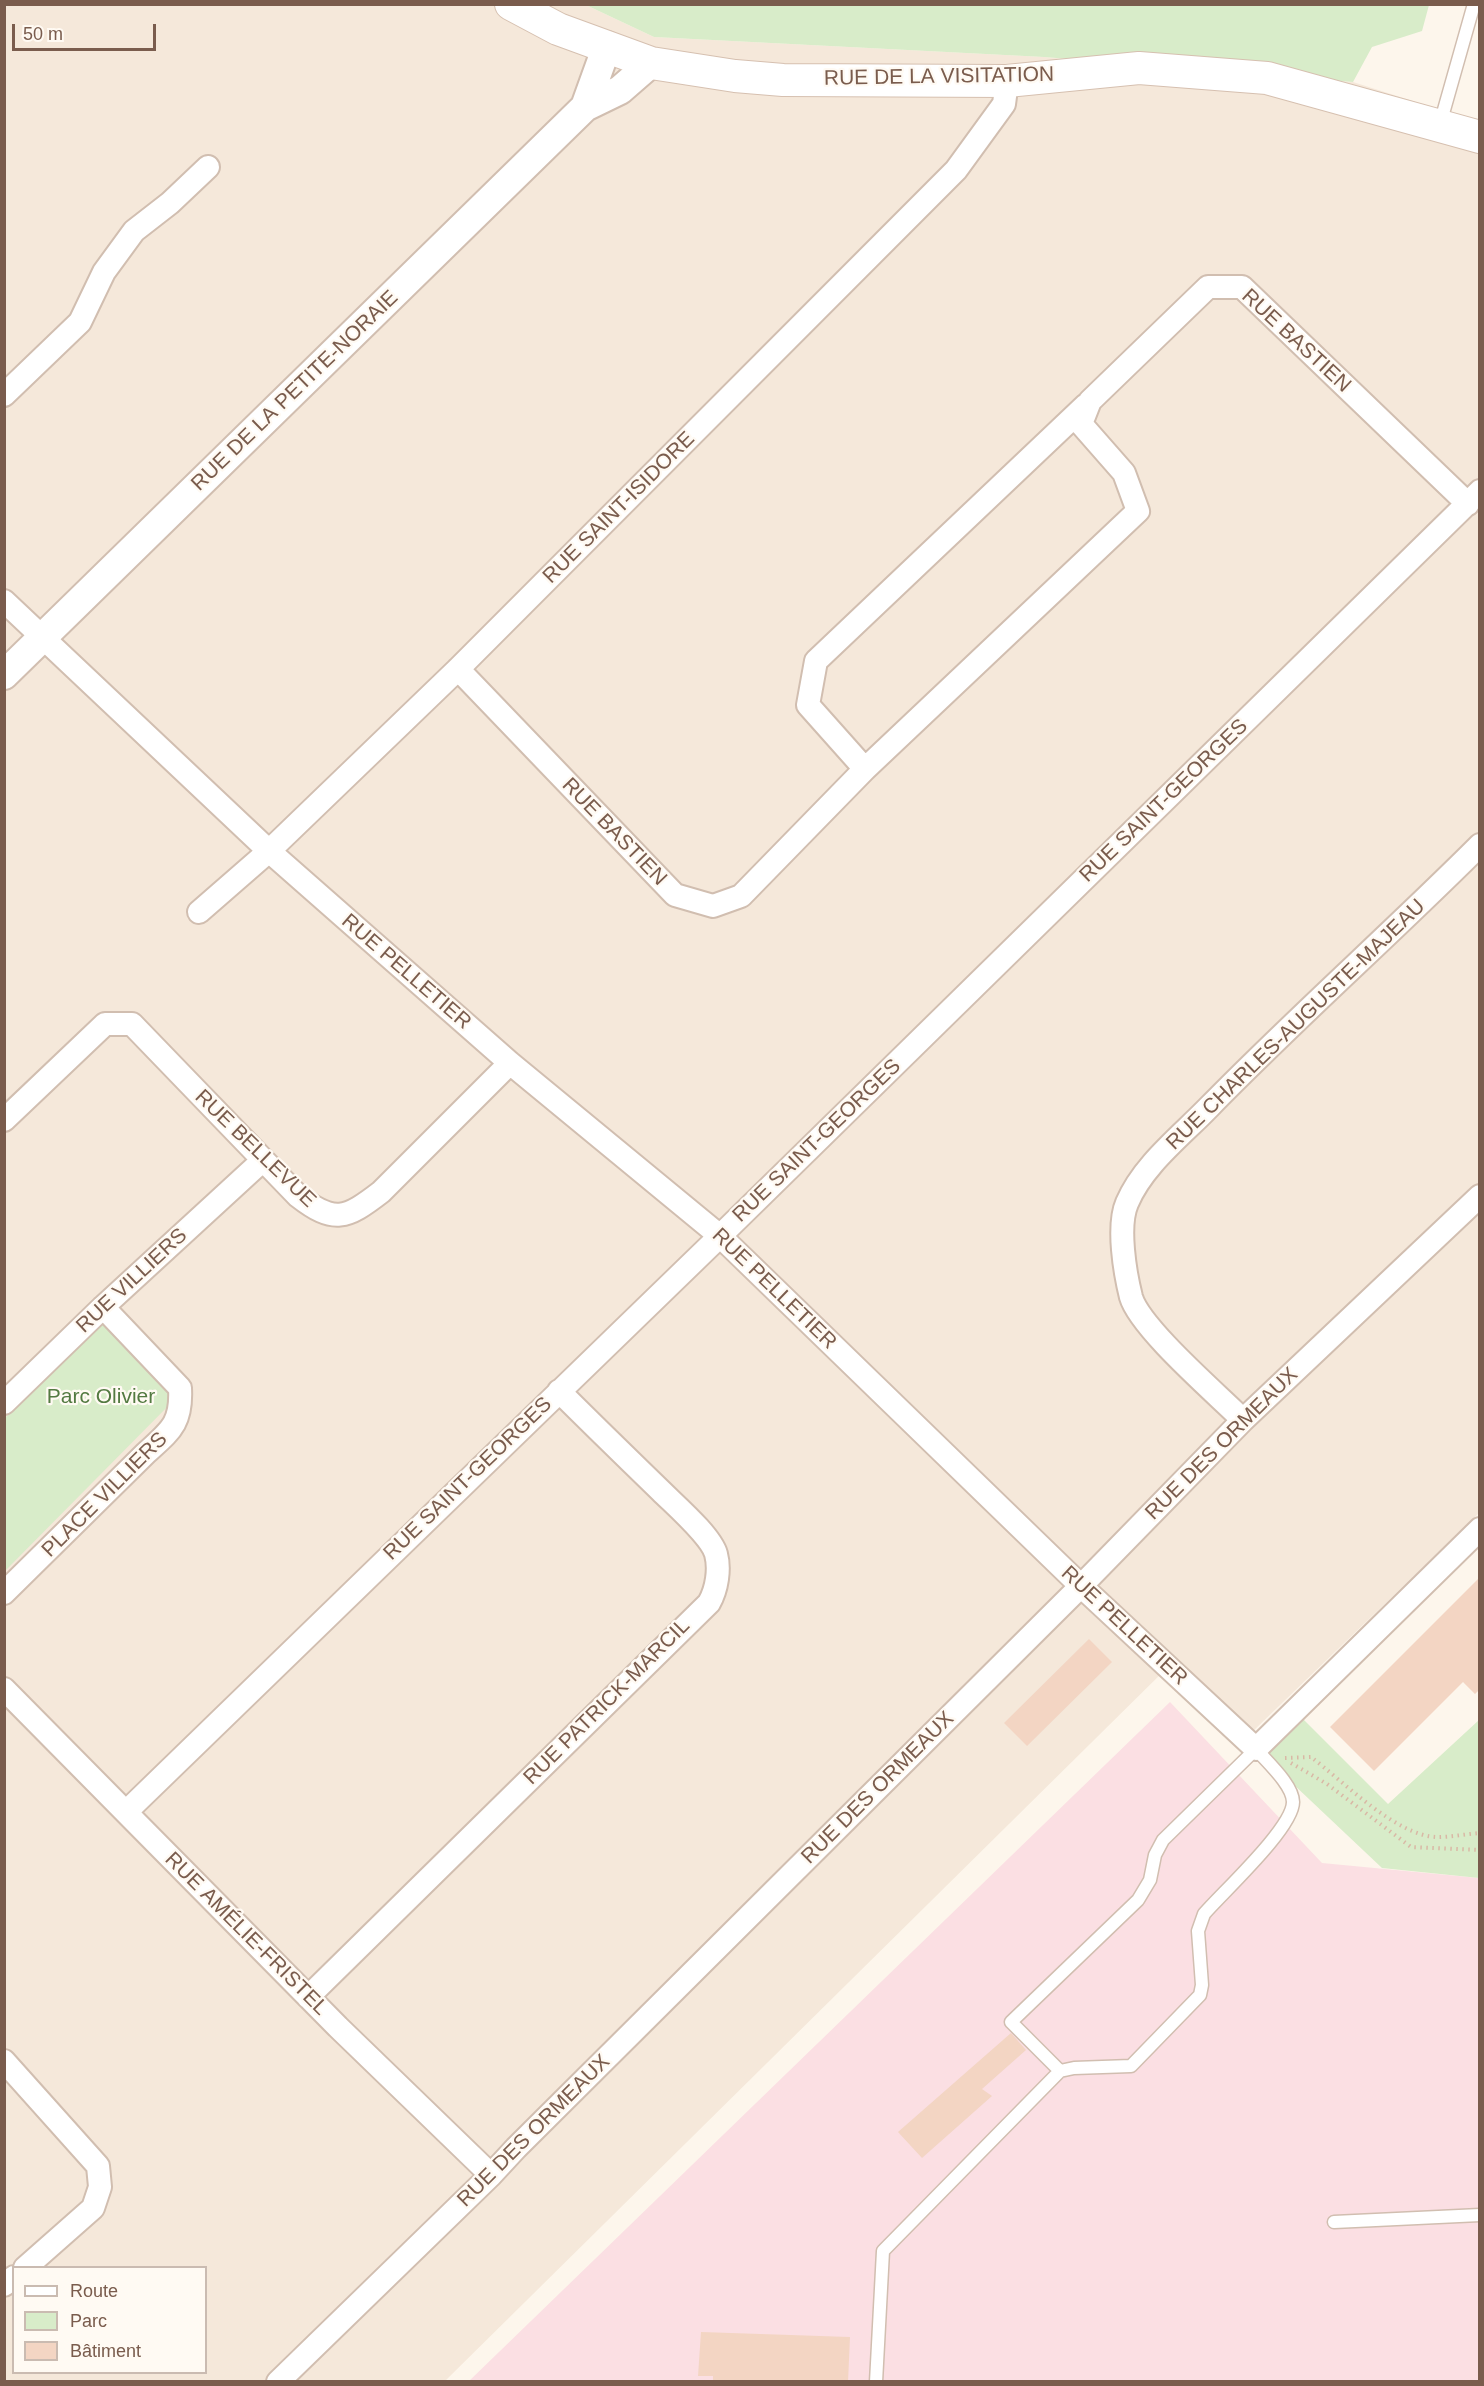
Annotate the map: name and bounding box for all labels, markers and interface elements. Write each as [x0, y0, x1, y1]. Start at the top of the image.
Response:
scale bar [15, 12, 159, 50]
text: 50 m [23, 24, 63, 44]
street label: RUE DE LA VISITATION [824, 62, 1054, 92]
street label: RUE BASTIEN [1236, 284, 1356, 398]
street label: RUE DE LA PETITE-NORAIE [186, 285, 404, 497]
street label: RUE SAINT-ISIDORE [538, 427, 700, 589]
street label: RUE SAINT-GEORGES [1075, 714, 1253, 888]
street label: RUE BASTIEN [556, 773, 672, 891]
street label: RUE CHARLES-AUGUSTE-MAJEAU [1161, 894, 1431, 1156]
street label: RUE PELLETIER [336, 909, 476, 1035]
street label: RUE SAINT-GEORGES [728, 1054, 906, 1228]
street label: RUE BELLEVUE [189, 1085, 321, 1213]
street label: RUE VILLIERS [71, 1223, 193, 1339]
street label: RUE PELLETIER [706, 1223, 842, 1355]
street label: RUE DES ORMEAUX [1140, 1362, 1304, 1526]
park label: Parc Olivier [47, 1384, 155, 1410]
street label: RUE SAINT-GEORGES [379, 1392, 557, 1566]
street label: PLACE VILLIERS [37, 1427, 173, 1563]
street label: RUE PELLETIER [1056, 1561, 1192, 1691]
street label: RUE PATRICK-MARCIL [519, 1614, 695, 1790]
street label: RUE DES ORMEAUX [796, 1706, 960, 1870]
street label: RUE AMÉLIE-FRISTEL [159, 1847, 333, 2021]
street label: RUE DES ORMEAUX [452, 2049, 616, 2213]
legend [12, 2266, 207, 2374]
text: Route [70, 2281, 118, 2301]
text: Parc [70, 2311, 107, 2331]
text: Bâtiment [70, 2341, 141, 2361]

